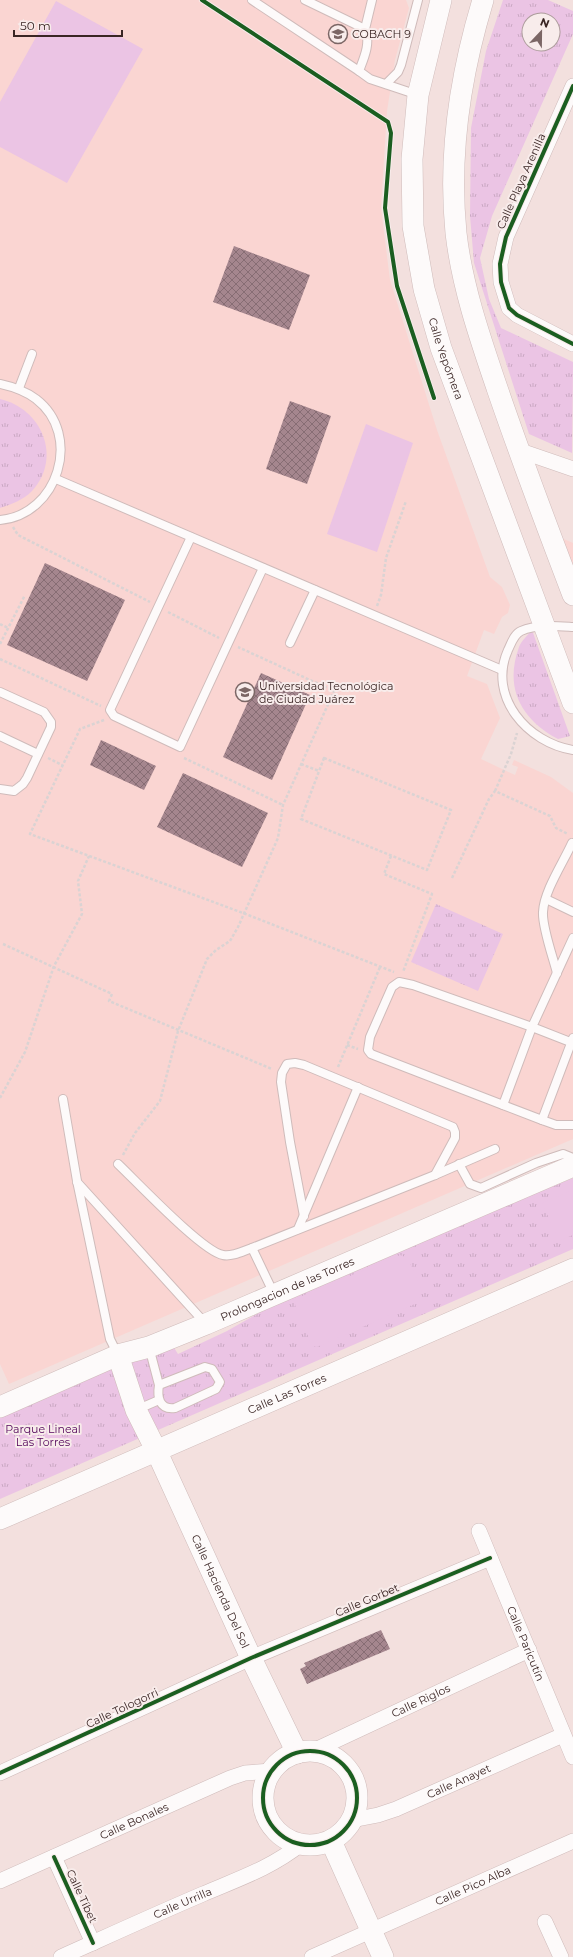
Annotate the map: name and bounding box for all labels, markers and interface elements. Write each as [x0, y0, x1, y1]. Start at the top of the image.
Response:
scale bar [14, 12, 122, 38]
north arrow [521, 12, 561, 52]
text: N [538, 15, 551, 31]
text: 50 m [20, 18, 51, 33]
school or university icon: COBACH 9 [327, 23, 349, 45]
place label: COBACH 9 [352, 27, 411, 41]
street label: Calle Playa Arenilla [494, 131, 548, 231]
street label: Calle Yepómera [426, 316, 467, 402]
place label: Universidad Tecnológica de Ciudad Juárez [259, 679, 393, 706]
school or university icon: Universidad Tecnológica de Ciudad Juárez [234, 681, 256, 703]
street label: Prolongacion de las Torres [218, 1254, 357, 1324]
street label: Calle Las Torres [245, 1370, 329, 1417]
park label: Parque Lineal Las Torres [5, 1422, 81, 1449]
street label: Calle Hacienda Del Sol [189, 1532, 253, 1650]
street label: Calle Gorbet [333, 1580, 401, 1620]
street label: Calle Paricutín [504, 1604, 548, 1683]
street label: Calle Riglos [389, 1681, 453, 1720]
street label: Calle Tologorri [84, 1685, 160, 1731]
street label: Calle Anayet [425, 1761, 493, 1801]
street label: Calle Bonales [98, 1799, 171, 1842]
street label: Calle Pico Alba [433, 1863, 513, 1908]
street label: Calle Tíbet [64, 1867, 101, 1925]
street label: Calle Urrilla [151, 1884, 214, 1922]

